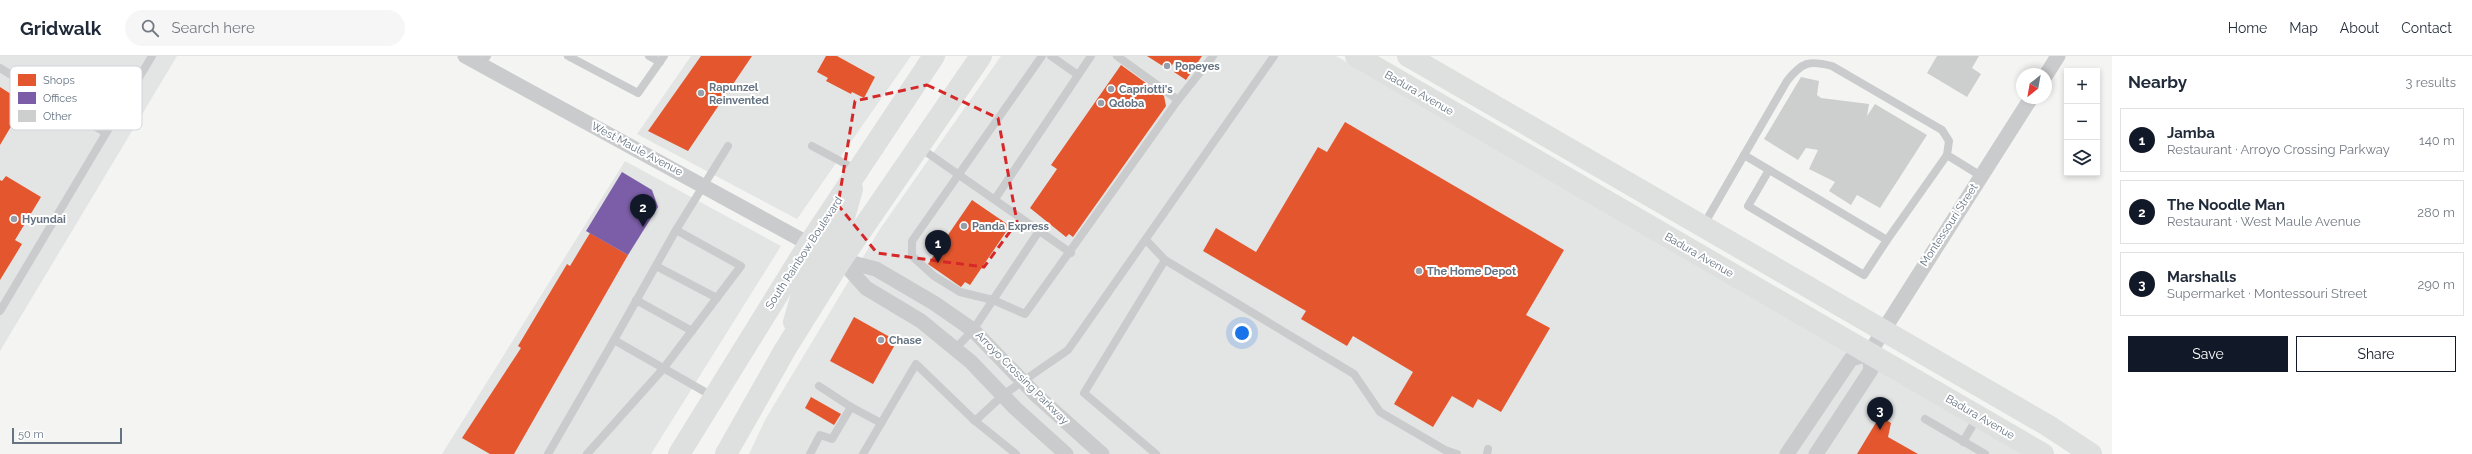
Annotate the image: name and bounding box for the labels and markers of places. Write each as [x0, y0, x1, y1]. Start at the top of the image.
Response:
place label: Popeyes [1175, 60, 1220, 73]
marker: Popeyes [1162, 61, 1172, 71]
place label: Rapunzel Reinvented [709, 81, 769, 107]
place label: Capriotti's [1119, 83, 1173, 96]
marker: Capriotti's [1106, 84, 1116, 94]
marker: Rapunzel Reinvented [696, 88, 706, 98]
place label: Qdoba [1109, 97, 1144, 110]
marker: Qdoba [1096, 98, 1106, 108]
pin: 2 [630, 194, 656, 227]
place label: Hyundai [22, 213, 66, 226]
marker: Hyundai [9, 214, 19, 224]
place label: Panda Express [972, 220, 1049, 233]
marker: Panda Express [959, 221, 969, 231]
pin: 1 [925, 230, 951, 263]
place label: The Home Depot [1427, 265, 1517, 278]
marker: The Home Depot [1414, 266, 1424, 276]
place label: Chase [889, 334, 922, 347]
marker: Chase [876, 335, 886, 345]
pin: 3 [1867, 397, 1893, 430]

